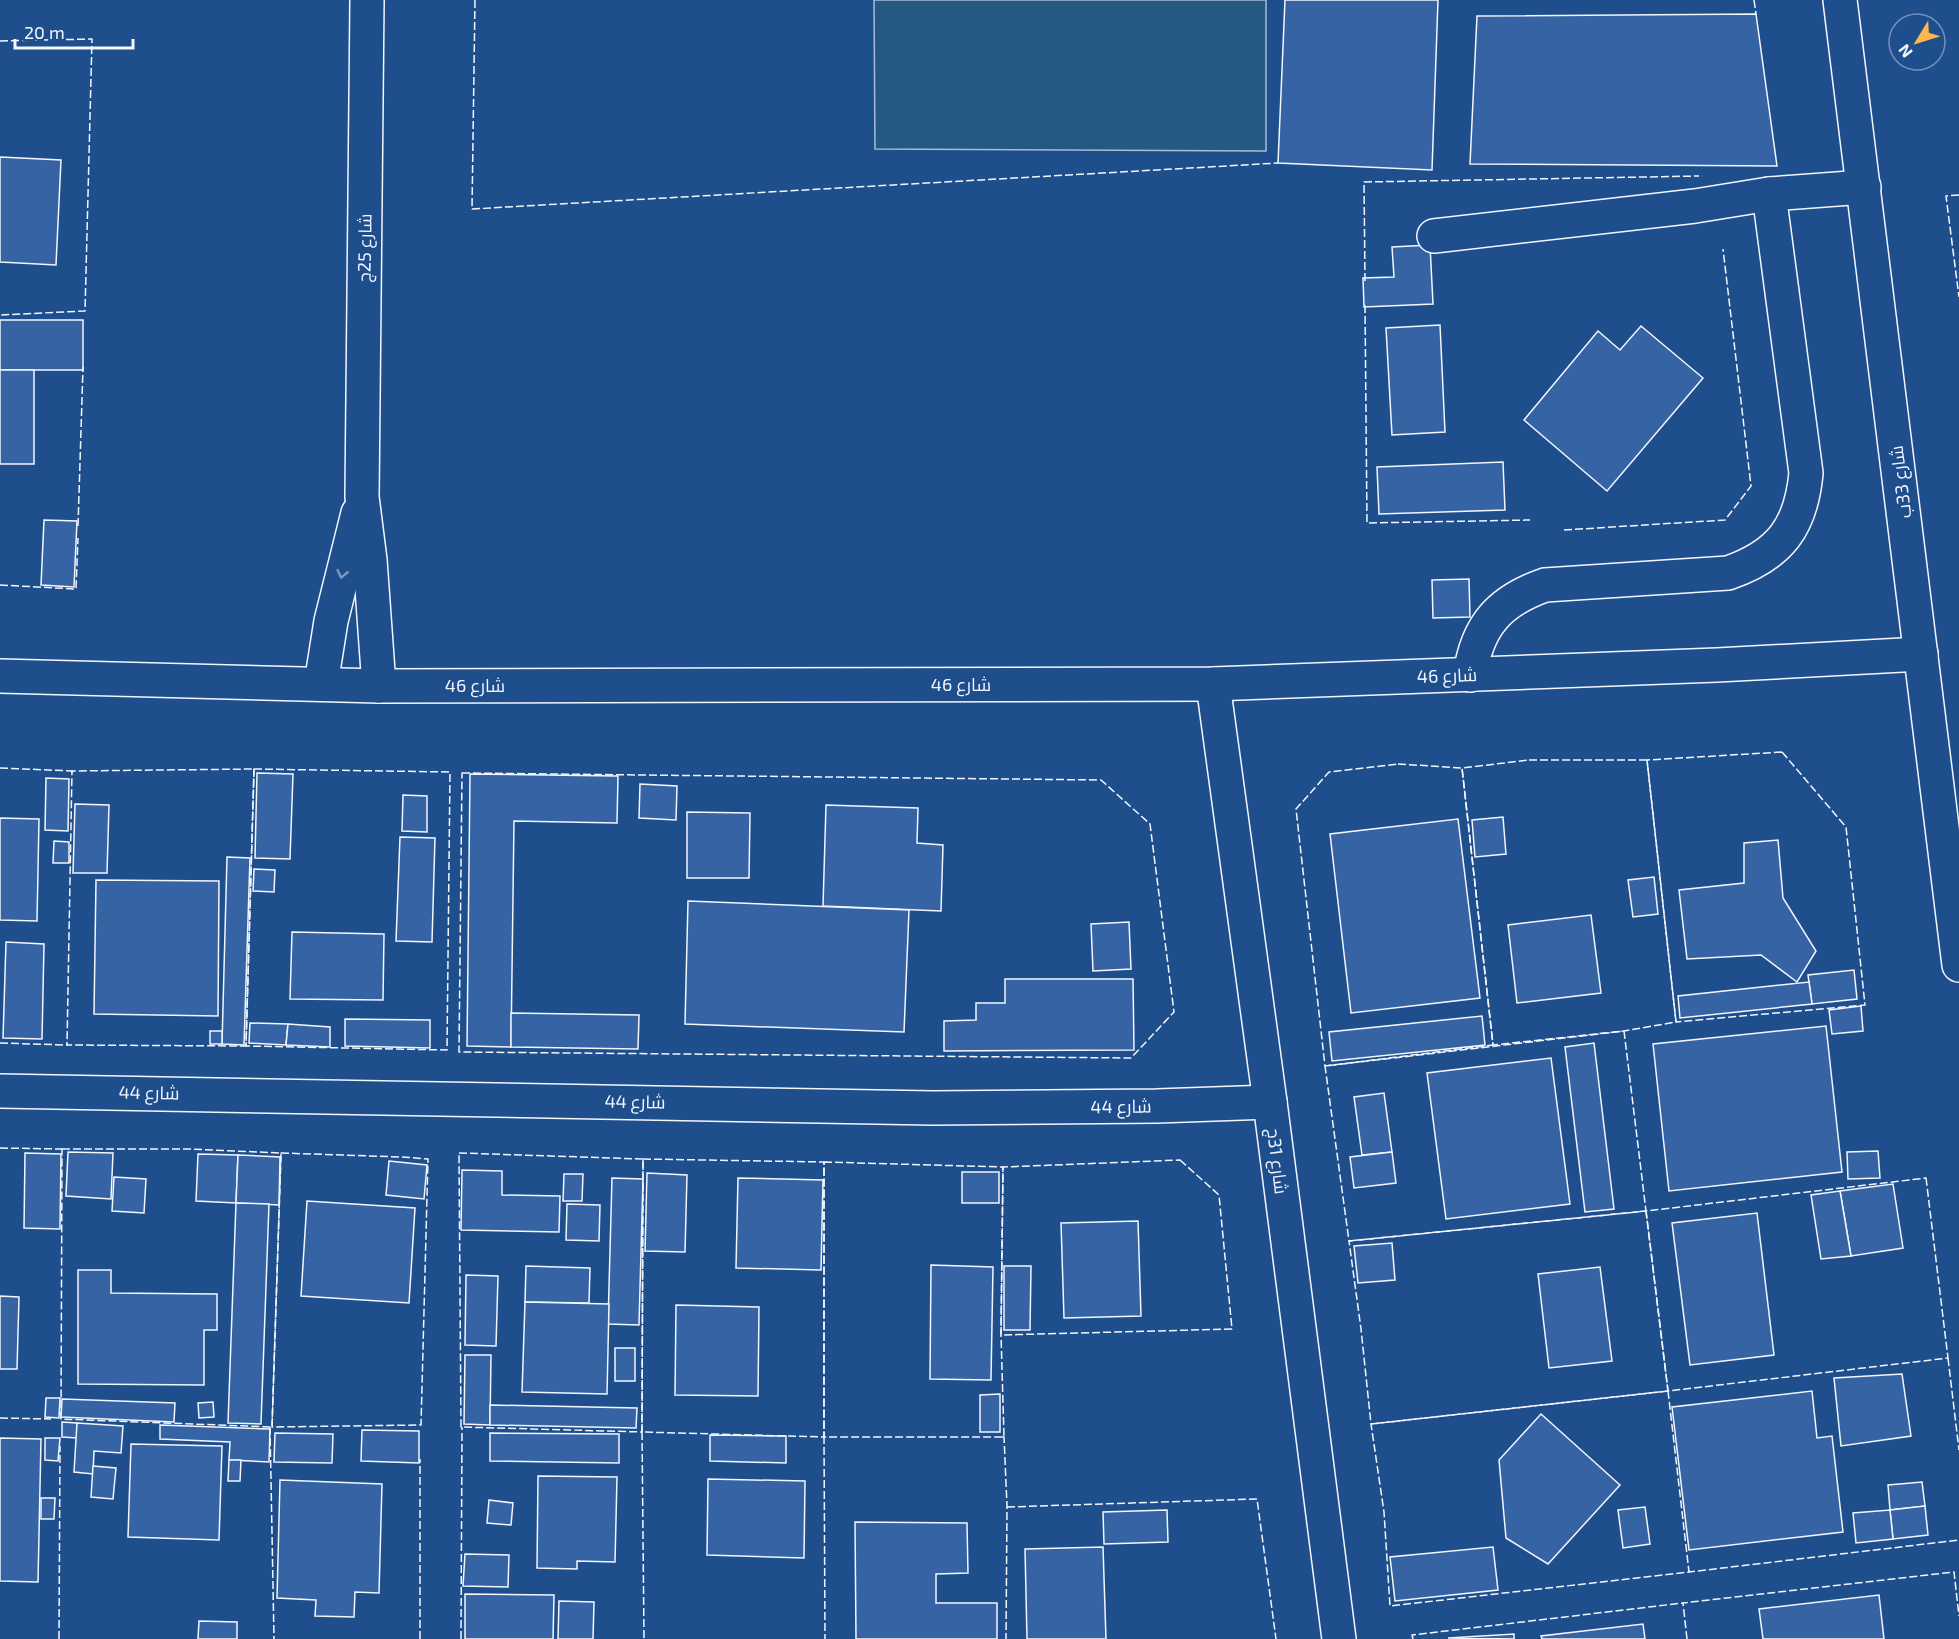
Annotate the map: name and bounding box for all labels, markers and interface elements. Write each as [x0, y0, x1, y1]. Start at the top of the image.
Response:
scale bar [15, 12, 134, 50]
north arrow [1887, 12, 1947, 72]
text: 20 m [24, 21, 65, 43]
text: N [1894, 41, 1916, 62]
street label: شارع 25ج [352, 213, 378, 283]
street label: شارع 33ب [1885, 444, 1917, 520]
one-way arrow [336, 569, 349, 579]
street label: شارع 46 [1416, 663, 1478, 689]
street label: شارع 46 [931, 673, 991, 697]
street label: شارع 46 [445, 674, 505, 698]
street label: شارع 44 [118, 1080, 180, 1106]
street label: شارع 44 [604, 1089, 666, 1115]
street label: شارع 44 [1090, 1094, 1152, 1120]
street label: شارع 31ج [1261, 1127, 1293, 1195]

